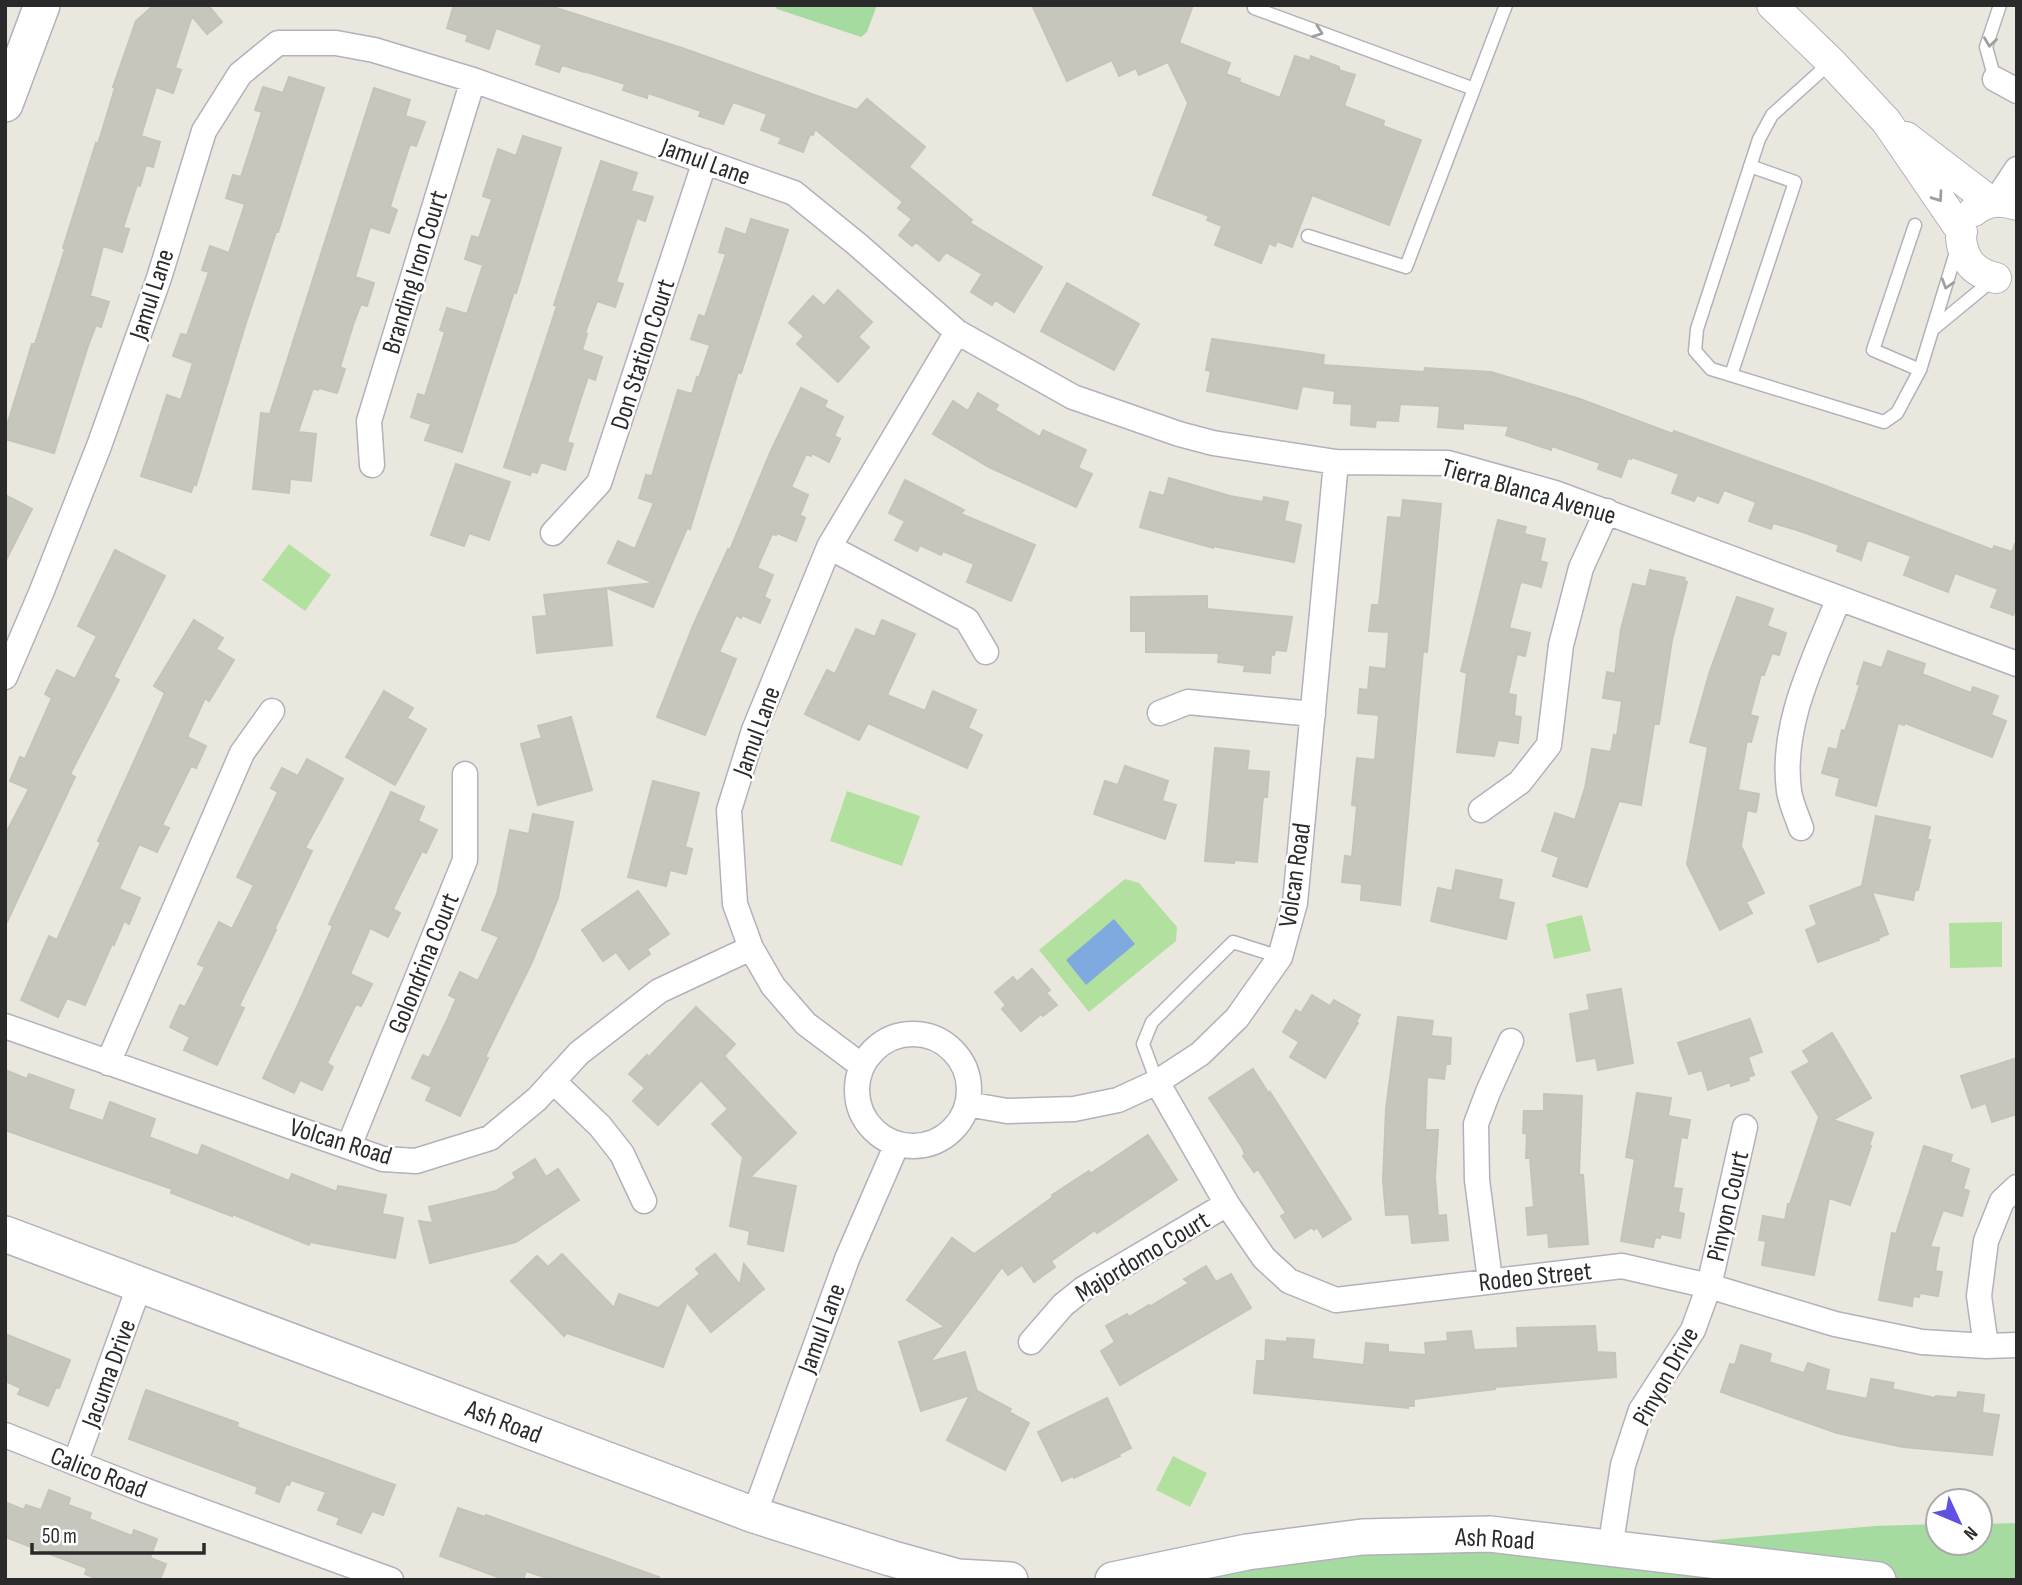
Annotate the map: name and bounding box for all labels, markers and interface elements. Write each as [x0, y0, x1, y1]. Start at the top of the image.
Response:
one-way arrow [1311, 23, 1323, 37]
one-way arrow [1983, 36, 1998, 48]
street label: Jamul Lane [656, 132, 755, 193]
street label: Branding Iron Court [376, 187, 455, 358]
one-way arrow [1929, 189, 1942, 202]
street label: Jamul Lane [123, 245, 182, 344]
street label: Don Station Court [605, 275, 682, 434]
one-way arrow [1940, 277, 1955, 289]
street label: Tierra Blanca Avenue [1438, 453, 1619, 532]
street label: Jamul Lane [727, 682, 788, 781]
street label: Volcan Road [1273, 821, 1318, 929]
street label: Golondrina Court [382, 889, 467, 1038]
street label: Volcan Road [286, 1112, 395, 1173]
street label: Pinyon Court [1701, 1148, 1756, 1265]
street label: Majordomo Court [1070, 1205, 1215, 1309]
street label: Rodeo Street [1477, 1256, 1593, 1299]
street label: Jamul Lane [792, 1279, 853, 1378]
street label: Jacuma Drive [75, 1315, 143, 1433]
street label: Pinyon Drive [1627, 1322, 1706, 1432]
street label: Ash Road [460, 1393, 546, 1451]
street label: Calico Road [46, 1441, 151, 1506]
north arrow [1924, 1487, 1994, 1557]
scale bar [32, 1512, 203, 1556]
text: N [1958, 1521, 1982, 1544]
street label: Ash Road [1454, 1522, 1535, 1557]
text: 50 m [42, 1524, 77, 1549]

